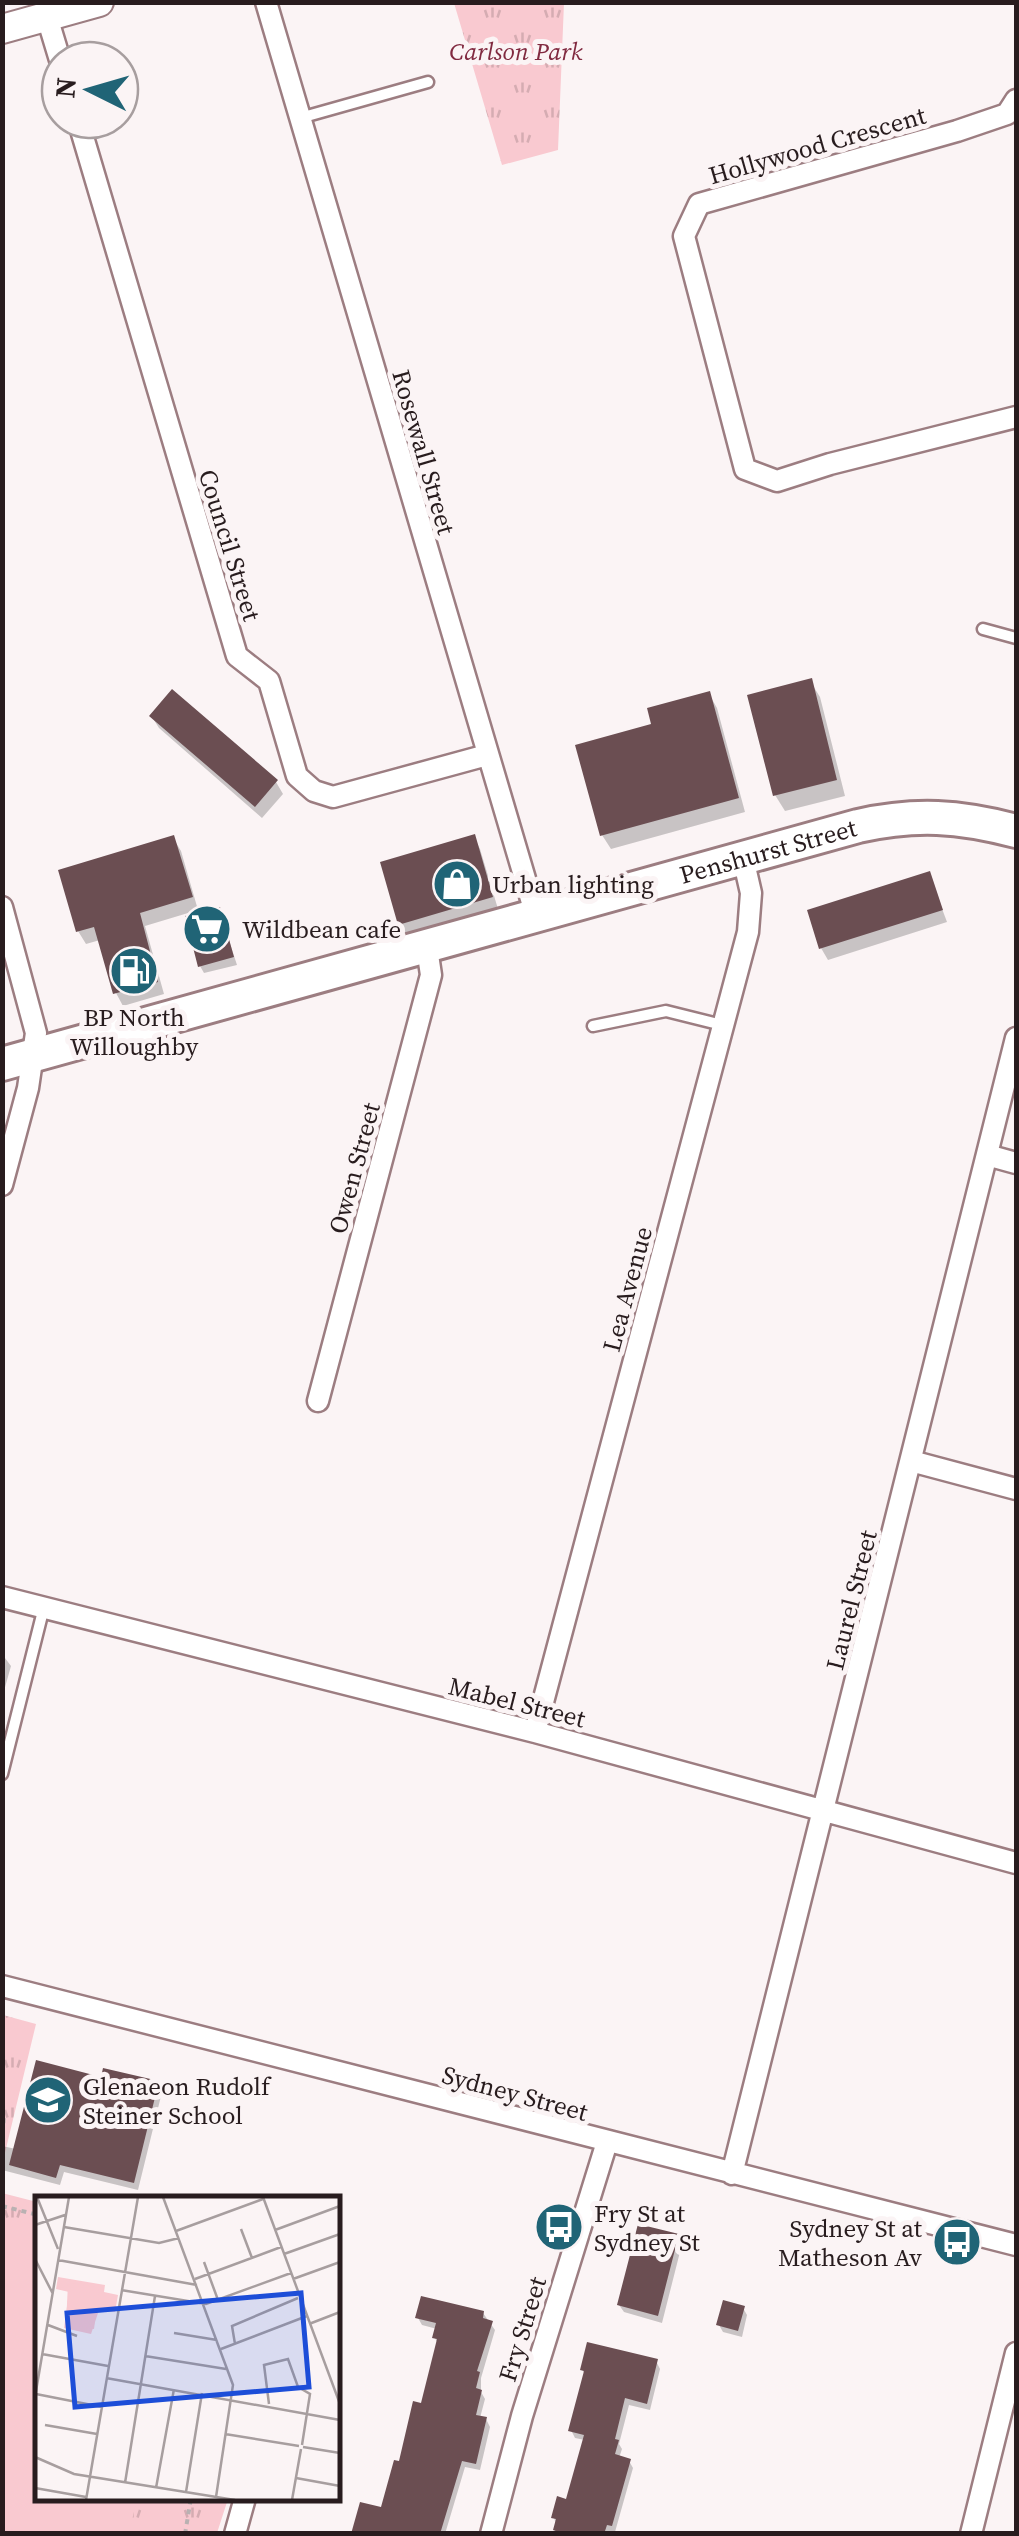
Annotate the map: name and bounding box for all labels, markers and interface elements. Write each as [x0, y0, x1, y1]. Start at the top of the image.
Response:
park label: Carlson Park [449, 34, 583, 68]
north arrow [40, 40, 140, 140]
text: N [45, 76, 85, 100]
street label: Hollywood Crescent [705, 98, 930, 192]
street label: Rosewall Street [384, 366, 464, 539]
street label: Council Street [191, 465, 269, 626]
street label: Penshurst Street [676, 810, 861, 892]
shop icon: Urban lighting [431, 858, 483, 910]
place label: Urban lighting [492, 867, 654, 901]
supermarket icon: Wildbean cafe [181, 903, 233, 955]
place label: Wildbean cafe [242, 912, 401, 946]
fuel station icon: BP North Willoughby [108, 945, 160, 997]
place label: BP North Willoughby [70, 1000, 198, 1063]
street label: Owen Street [320, 1098, 388, 1237]
street label: Lea Avenue [594, 1223, 660, 1355]
street label: Laurel Street [817, 1526, 885, 1673]
street label: Mabel Street [445, 1669, 590, 1736]
street label: Sydney Street [438, 2057, 593, 2129]
place label: Glenaeon Rudolf Steiner School [83, 2069, 272, 2132]
school or university icon: Glenaeon Rudolf Steiner School [22, 2074, 74, 2126]
inset map [35, 2196, 340, 2501]
place label: Fry St at Sydney St [594, 2196, 701, 2259]
bus stop icon: Fry St at Sydney St [533, 2201, 585, 2253]
place label: Sydney St at Matheson Av [778, 2211, 923, 2274]
bus stop icon: Sydney St at Matheson Av [931, 2216, 983, 2268]
street label: Fry Street [490, 2272, 554, 2386]

